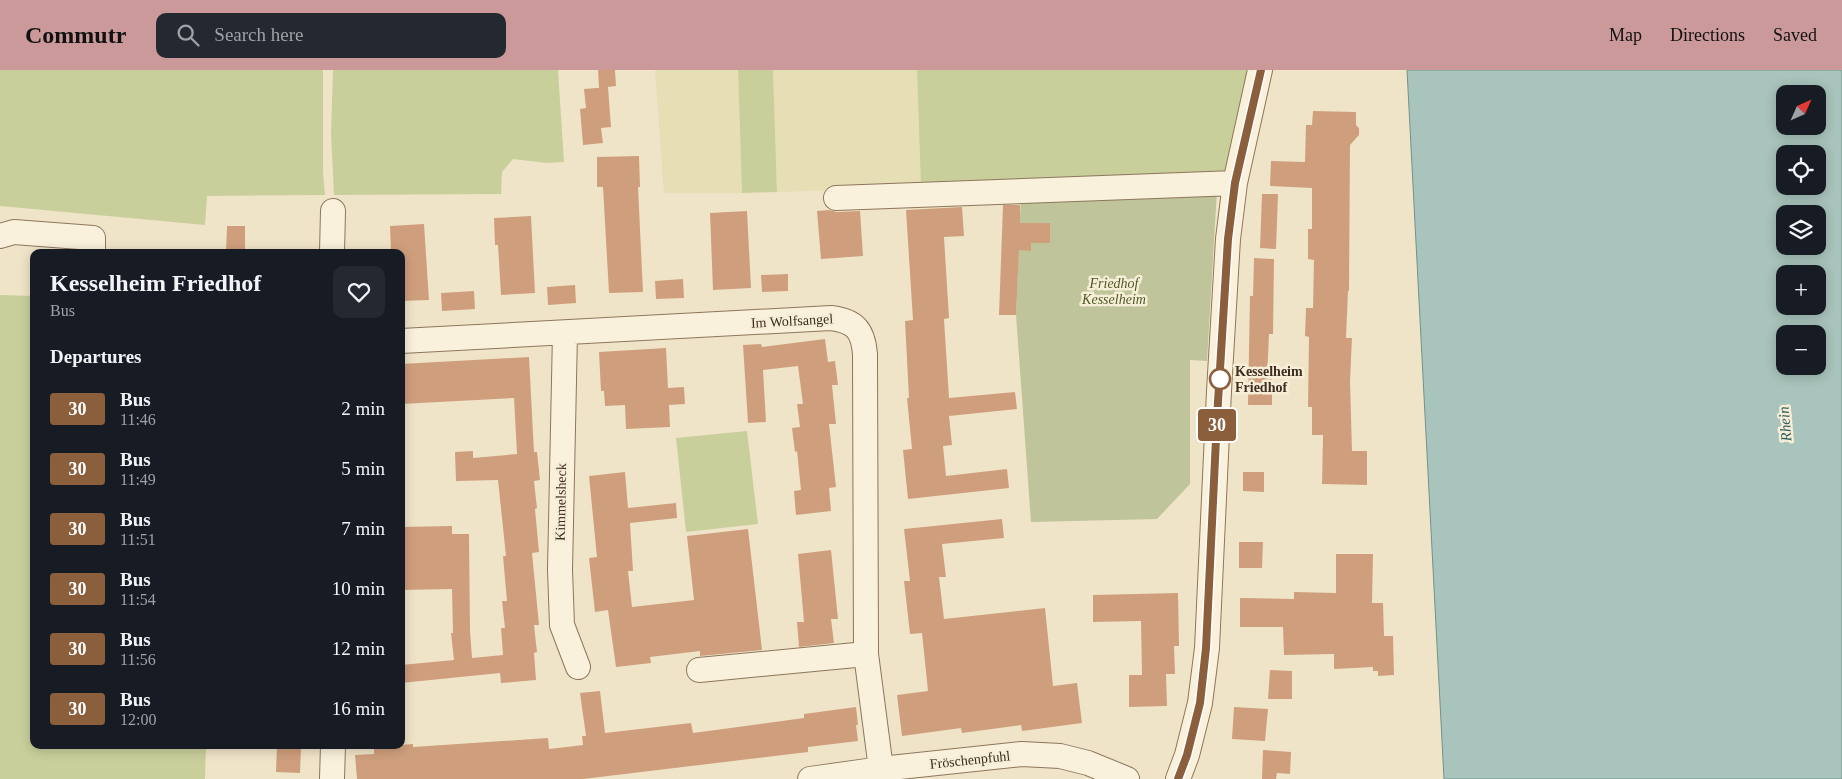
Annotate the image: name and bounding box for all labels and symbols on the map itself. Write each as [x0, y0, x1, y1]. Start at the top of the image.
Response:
north arrow [1776, 85, 1826, 135]
park label: Friedhof Kesselheim [1081, 276, 1146, 307]
street label: Im Wolfsangel [751, 311, 834, 331]
place label: Kesselheim Friedhof [1235, 364, 1303, 395]
marker: Kesselheim Friedhof [1209, 368, 1231, 390]
water label: Rhein [1776, 406, 1795, 443]
line badge: 30 [1194, 409, 1240, 441]
street label: Kimmelsheck [553, 463, 569, 541]
street label: Fröschenpfuhl [929, 748, 1011, 772]

